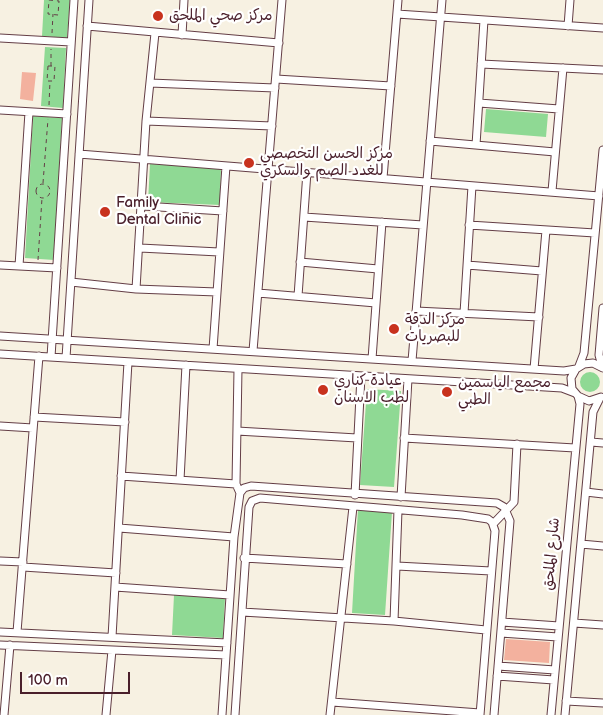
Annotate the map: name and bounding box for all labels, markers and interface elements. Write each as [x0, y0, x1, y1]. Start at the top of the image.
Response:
place label: مركز صحي الملحق [169, 7, 273, 25]
marker: مركز صحي الملحق [151, 9, 165, 23]
place label: مركز الحسن التخصصي للغدد الصم والسكري [260, 145, 393, 180]
marker: مركز الحسن التخصصي للغدد الصم والسكري [242, 156, 256, 170]
place label: Family Dental Clinic [116, 194, 202, 229]
marker: Family Dental Clinic [98, 205, 112, 219]
place label: مركز الدقة للبصريات [405, 311, 465, 346]
marker: مركز الدقة للبصريات [387, 322, 401, 336]
place label: عيادة كناري لطب الاسنان [334, 372, 409, 407]
place label: مجمع الياسمين الطبي [458, 374, 551, 409]
marker: عيادة كناري لطب الاسنان [316, 383, 330, 397]
marker: مجمع الياسمين الطبي [440, 385, 454, 399]
street label: شارع الملحق [540, 517, 564, 591]
scale bar [22, 662, 132, 694]
text: 100 m [28, 671, 68, 690]

